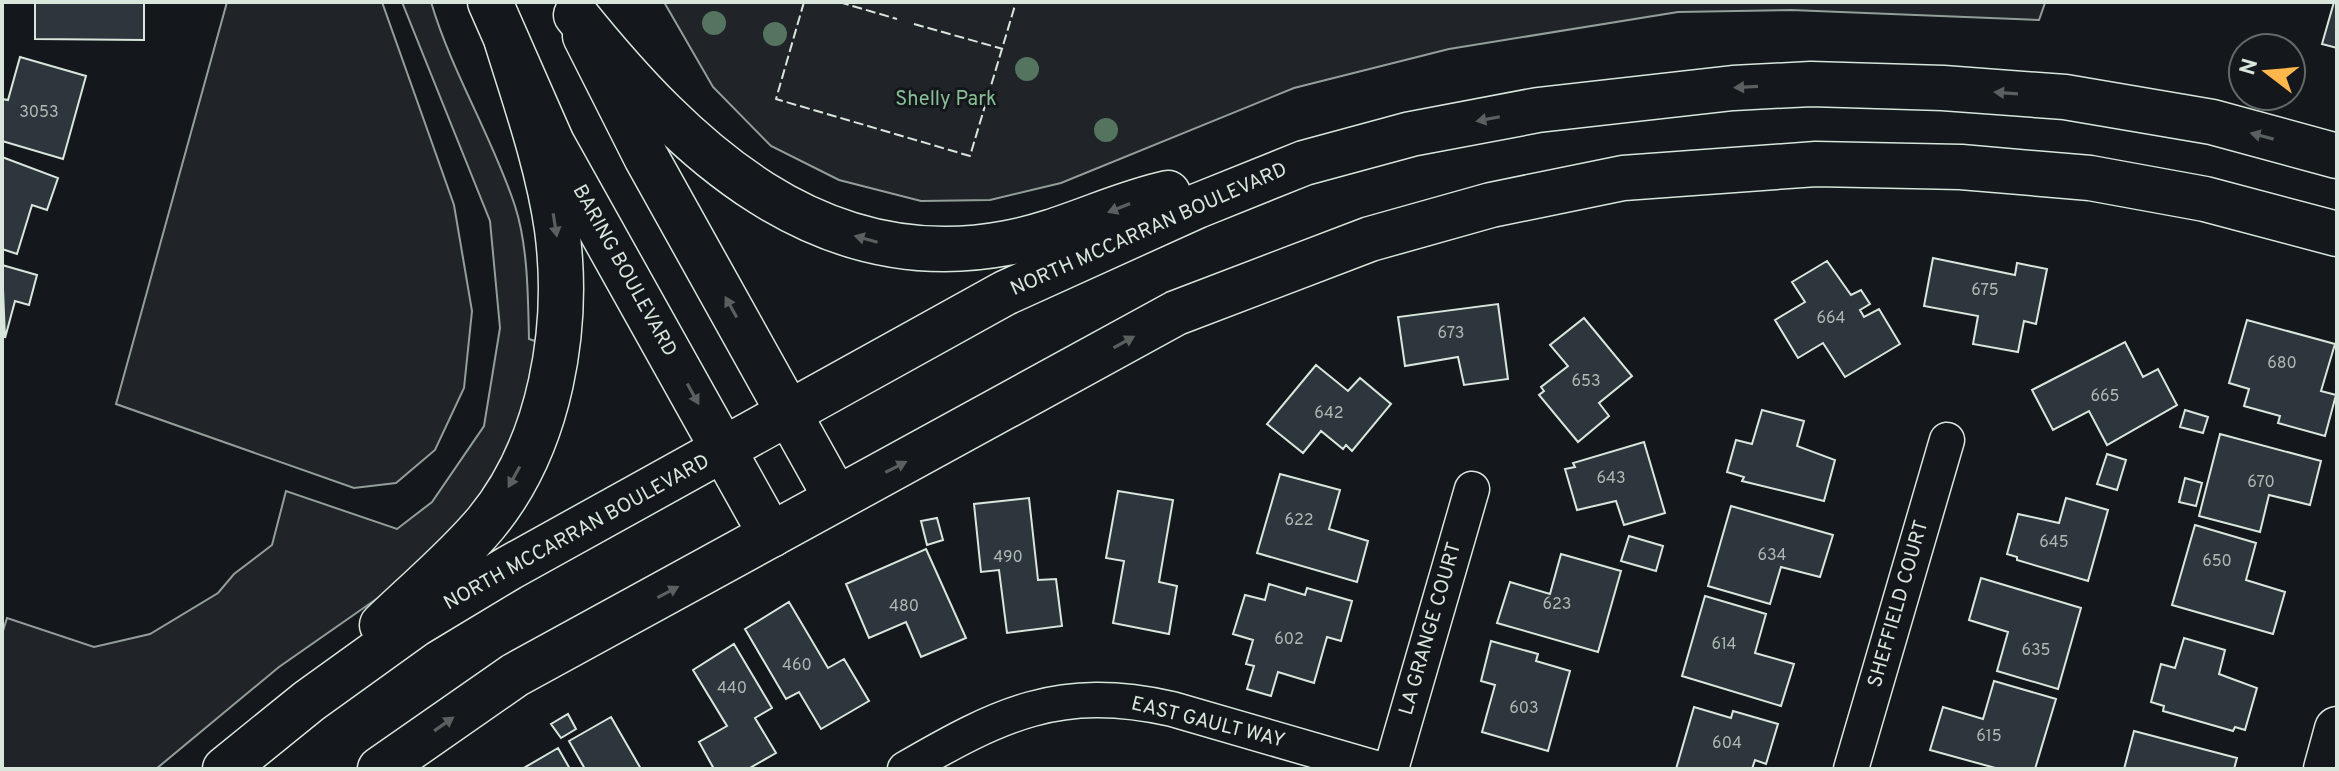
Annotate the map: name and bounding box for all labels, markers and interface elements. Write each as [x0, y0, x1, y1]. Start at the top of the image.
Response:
north arrow [2227, 32, 2307, 112]
text: N [2235, 56, 2265, 78]
one-way arrow [1733, 81, 1758, 94]
one-way arrow [1993, 86, 2018, 99]
park label: Shelly Park [895, 87, 997, 113]
house number: 3053 [19, 103, 59, 123]
one-way arrow [1475, 113, 1500, 126]
one-way arrow [2249, 129, 2274, 141]
street label: NORTH MCCARRAN BOULEVARD [1007, 157, 1291, 303]
street label: BARING BOULEVARD [566, 180, 682, 362]
one-way arrow [1107, 201, 1131, 214]
one-way arrow [549, 213, 562, 238]
one-way arrow [854, 232, 878, 245]
house number: 675 [1971, 281, 1999, 301]
one-way arrow [724, 295, 737, 318]
house number: 664 [1816, 309, 1846, 329]
house number: 673 [1438, 324, 1464, 344]
one-way arrow [1112, 335, 1135, 349]
house number: 680 [2267, 354, 2297, 374]
house number: 653 [1571, 372, 1601, 392]
one-way arrow [686, 383, 700, 405]
house number: 665 [2090, 387, 2120, 407]
house number: 642 [1314, 404, 1344, 424]
street label: NORTH MCCARRAN BOULEVARD [439, 449, 715, 617]
one-way arrow [884, 461, 907, 474]
one-way arrow [507, 466, 521, 488]
house number: 643 [1596, 469, 1626, 489]
house number: 670 [2247, 473, 2275, 493]
house number: 622 [1284, 511, 1314, 531]
street label: SHEFFIELD COURT [1863, 517, 1935, 691]
house number: 645 [2039, 533, 2069, 553]
street label: LA GRANGE COURT [1394, 539, 1468, 719]
house number: 634 [1757, 546, 1787, 566]
house number: 490 [993, 548, 1023, 568]
house number: 650 [2202, 552, 2232, 572]
one-way arrow [657, 586, 679, 600]
house number: 623 [1543, 595, 1571, 615]
house number: 480 [889, 597, 919, 617]
house number: 602 [1274, 630, 1304, 650]
house number: 614 [1711, 635, 1737, 655]
house number: 635 [2021, 641, 2051, 661]
house number: 460 [782, 656, 812, 676]
house number: 440 [717, 679, 747, 699]
street label: EAST GAULT WAY [1128, 691, 1288, 755]
house number: 603 [1509, 699, 1539, 719]
one-way arrow [434, 717, 455, 732]
house number: 615 [1976, 727, 2002, 747]
house number: 604 [1712, 734, 1742, 754]

